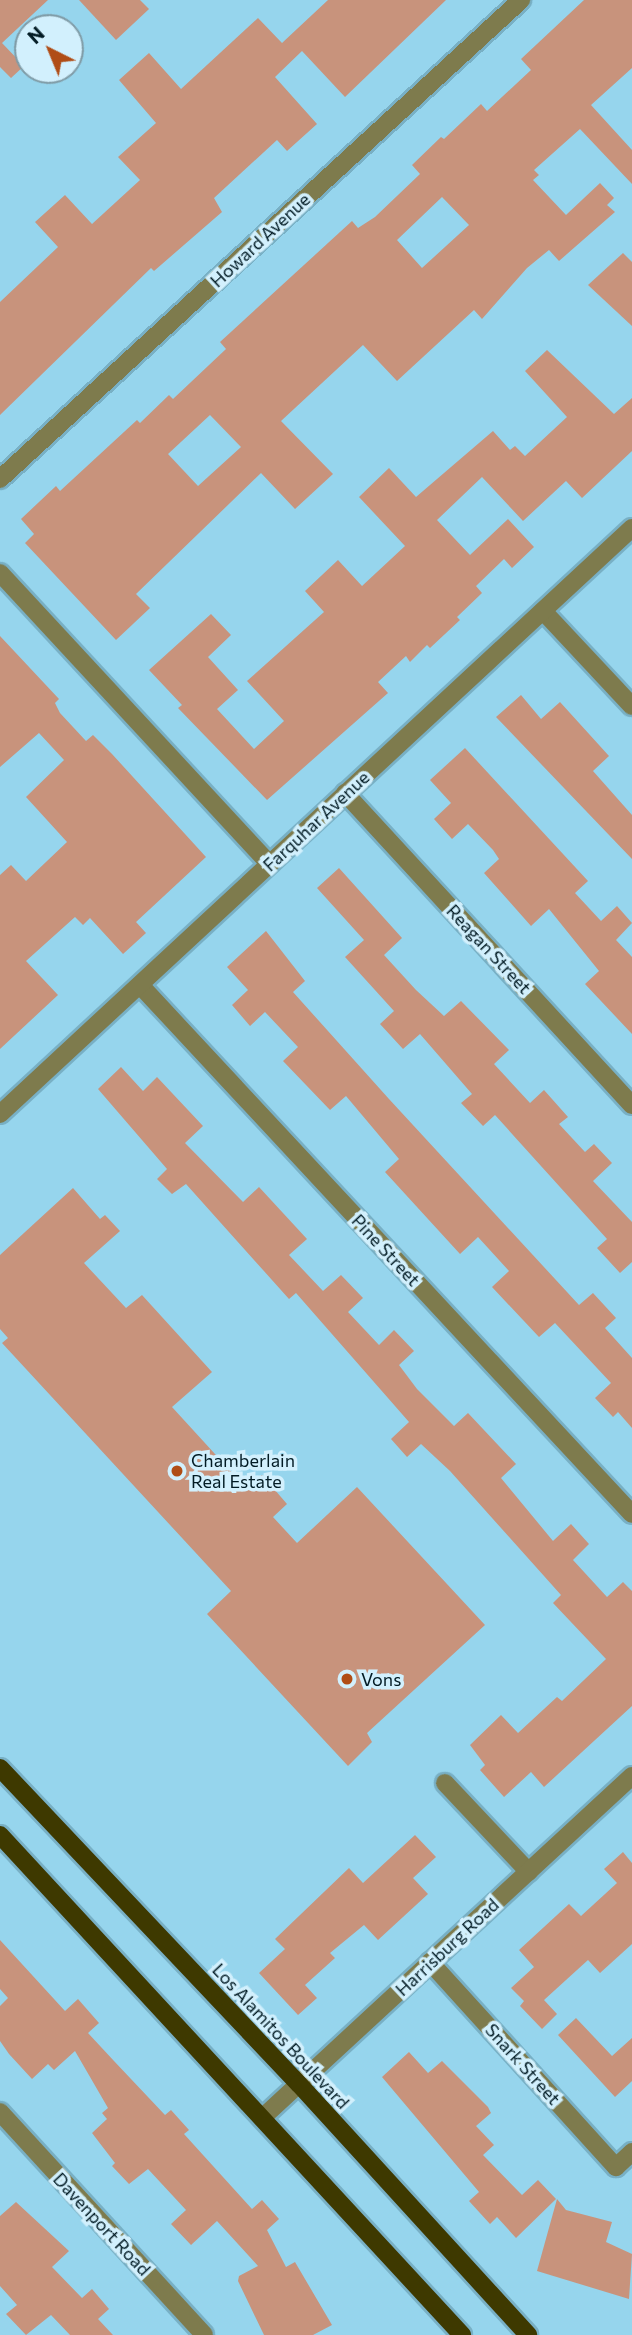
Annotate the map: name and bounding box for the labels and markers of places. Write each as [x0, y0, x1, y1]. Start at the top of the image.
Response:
place label: Chamberlain Real Estate [191, 1450, 295, 1492]
marker: Chamberlain Real Estate [169, 1463, 185, 1479]
place label: Vons [361, 1668, 401, 1690]
marker: Vons [339, 1671, 355, 1687]

